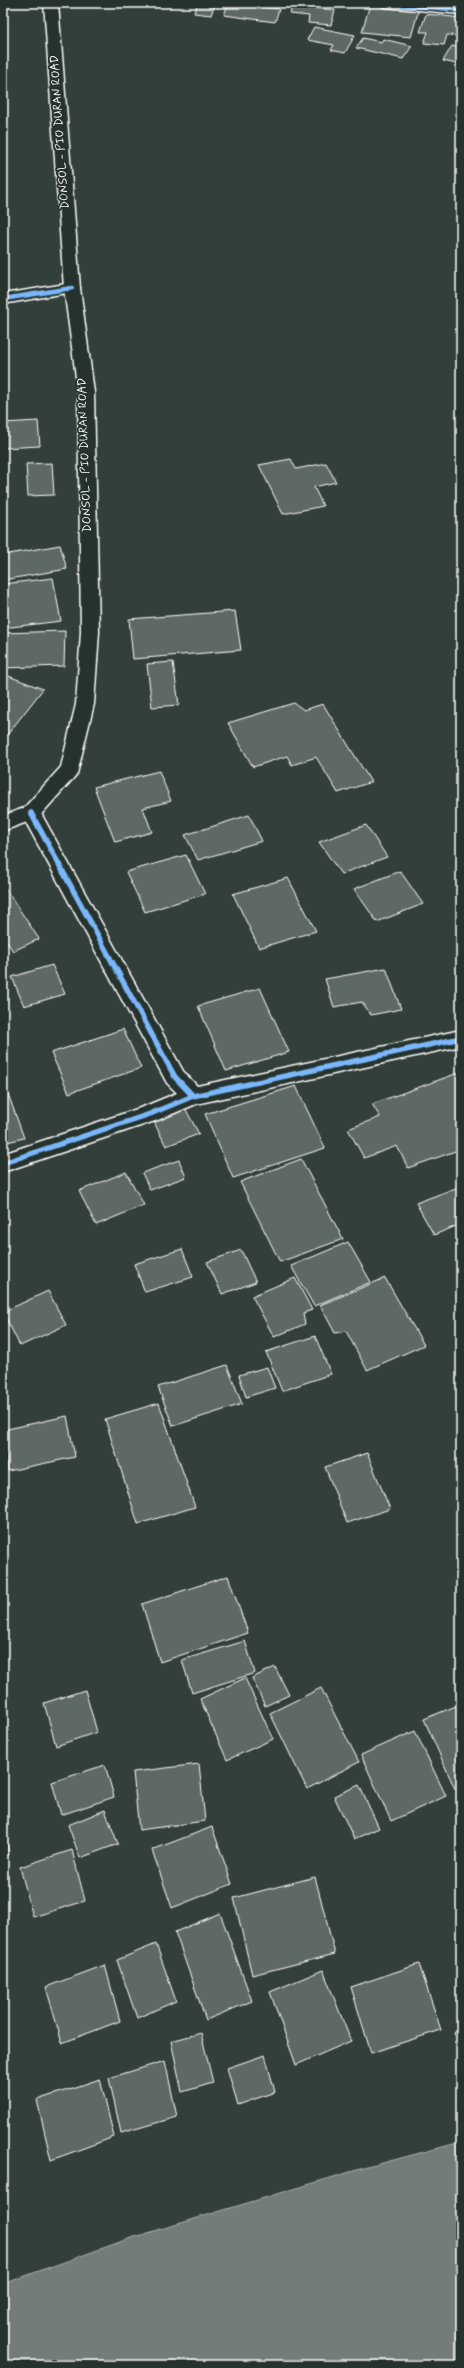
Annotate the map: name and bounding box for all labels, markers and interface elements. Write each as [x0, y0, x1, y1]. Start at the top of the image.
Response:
street label: DONSOL - PIO DURAN ROAD [47, 54, 73, 210]
street label: DONSOL - PIO DURAN ROAD [74, 377, 96, 533]

